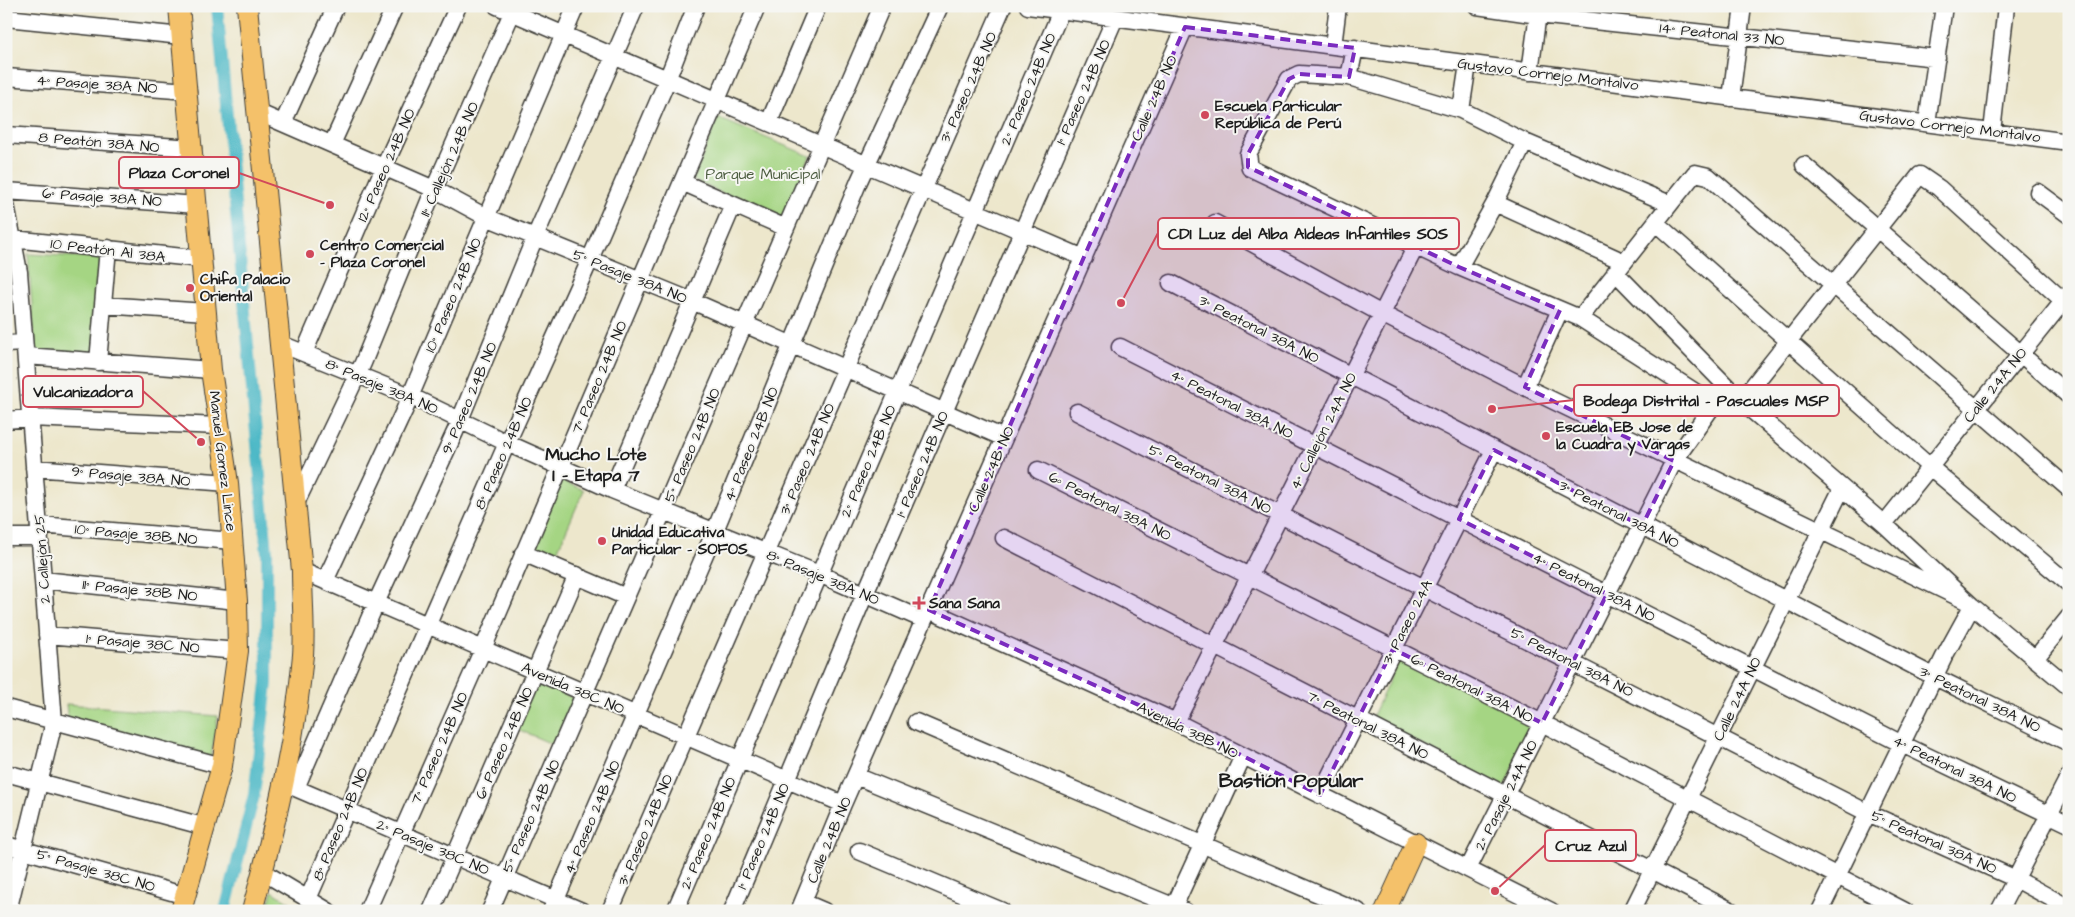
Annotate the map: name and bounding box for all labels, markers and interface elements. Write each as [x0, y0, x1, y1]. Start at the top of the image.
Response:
street label: 14° Peatonal 33 NO [1658, 17, 1785, 51]
street label: 3° Paseo 24B NO [935, 29, 1002, 146]
street label: 2° Paseo 24B NO [995, 30, 1062, 149]
street label: 1° Paseo 24B NO [1051, 36, 1116, 148]
street label: Calle 24B NO [1126, 52, 1183, 145]
street label: Gustavo Cornejo Montalvo [1456, 53, 1640, 96]
street label: 4° Pasaje 38A NO [36, 70, 158, 99]
place label: Escuela Particular República de Perú [1215, 96, 1343, 134]
street label: 11° Callejón 24B NO [415, 98, 484, 220]
street label: 12° Paseo 24B NO [352, 105, 421, 225]
street label: Gustavo Cornejo Montalvo [1858, 105, 2042, 148]
marker: Escuela Particular República de Perú [1199, 109, 1211, 121]
street label: 8 Peatón 38A NO [38, 127, 160, 158]
callout: Plaza Coronel [119, 157, 239, 188]
text: Plaza Coronel [129, 162, 230, 184]
park label: Parque Municipal [706, 164, 820, 185]
street label: 6° Pasaje 38A NO [41, 183, 163, 212]
callout: CDI Luz del Alba Aldeas Infantiles SOS [1158, 218, 1459, 249]
text: CDI Luz del Alba Aldeas Infantiles SOS [1168, 223, 1449, 245]
street label: 10 Peatón Al 38A [49, 233, 167, 268]
place label: Centro Comercial - Plaza Coronel [320, 235, 445, 273]
street label: 10° Paseo 24B NO [420, 235, 487, 356]
street label: 5° Pasaje 38A NO [570, 244, 690, 309]
marker: Centro Comercial - Plaza Coronel [304, 248, 316, 260]
place label: Chifa Palacio Oriental [200, 269, 291, 307]
marker: Chifa Palacio Oriental [184, 282, 196, 294]
street label: 3° Peatonal 38A NO [1195, 290, 1323, 369]
street label: 7° Paseo 24B NO [566, 318, 633, 437]
street label: 9° Paseo 24B NO [436, 339, 503, 458]
street label: Calle 24A NO [1959, 343, 2032, 427]
street label: 8° Pasaje 38A NO [322, 353, 441, 420]
street label: 4° Peatonal 38A NO [1167, 364, 1297, 445]
street label: 4° Callejón 24A NO [1285, 369, 1362, 493]
callout: Vulcanizadora [23, 376, 143, 407]
text: Vulcanizadora [32, 381, 134, 403]
street label: 4° Paseo 24B NO [719, 384, 784, 505]
street label: 5° Paseo 24B NO [659, 385, 726, 506]
callout: Bodega Distrital - Pascuales MSP [1574, 385, 1839, 416]
street label: Manuel Gomez Lince [203, 390, 242, 533]
text: Bodega Distrital - Pascuales MSP [1583, 390, 1830, 414]
street label: 8° Paseo 24B NO [469, 394, 538, 513]
street label: 3° Paseo 24B NO [775, 400, 840, 518]
street label: 2° Paseo 24B NO [835, 402, 902, 521]
street label: 1° Paseo 24B NO [891, 408, 954, 521]
place label: Escuela EB Jose de la Cuadra y Vargas [1556, 417, 1693, 457]
street label: Calle 24B NO [963, 423, 1020, 516]
marker: Escuela EB Jose de la Cuadra y Vargas [1540, 430, 1552, 442]
street label: 5° Peatonal 38A NO [1145, 439, 1275, 520]
district label: Mucho Lote I - Etapa 7 [545, 442, 647, 488]
street label: 9° Pasaje 38A NO [71, 461, 191, 492]
street label: 6º Peatonal 38A NO [1045, 466, 1175, 546]
street label: 3° Peatonal 38A NO [1555, 475, 1683, 554]
street label: 2 Callejón 25 [29, 513, 56, 604]
street label: 10° Pasaje 38B NO [74, 519, 198, 550]
place label: Unidad Educativa Particular - SOFOS [612, 522, 748, 560]
marker: Unidad Educativa Particular - SOFOS [596, 535, 608, 547]
street label: 8° Pasaje 38A NO [763, 544, 882, 611]
street label: 4° Peatonal 38A NO [1529, 547, 1659, 628]
street label: 11° Pasaje 38B NO [81, 574, 199, 607]
street label: 3° Paseo 24A [1377, 576, 1438, 668]
place label: Sana Sana [928, 593, 1000, 614]
marker: Sana Sana [913, 597, 925, 609]
street label: 5° Peatonal 38A NO [1507, 622, 1637, 703]
street label: 1° Pasaje 38C NO [85, 628, 201, 659]
street label: 6º Peatonal 38A NO [1407, 648, 1537, 728]
street label: Calle 24A NO [1708, 654, 1767, 745]
street label: Avenida 38C NO [518, 657, 628, 720]
street label: 3° Peatonal 38A NO [1916, 661, 2044, 738]
street label: 6° Paseo 24B NO [470, 684, 539, 803]
street label: 7° Peatonal 38A NO [1303, 686, 1432, 765]
street label: 7° Paseo 24B NO [405, 689, 474, 808]
street label: Avenida 38B NO [1134, 697, 1242, 764]
street label: 4° Peatonal 38A NO [1889, 730, 2020, 809]
street label: 2° Pasaje 24A NO [1470, 737, 1543, 854]
street label: 5° Paseo 24B NO [497, 756, 566, 876]
street label: 4° Paseo 24B NO [559, 757, 626, 877]
street label: 8° Paseo 24B NO [307, 764, 374, 884]
district label: Bastión Popular [1219, 767, 1364, 795]
street label: 3° Paseo 24B NO [613, 771, 678, 889]
street label: 2° Paseo 24B NO [675, 774, 742, 893]
street label: 1° Paseo 24B NO [732, 780, 795, 893]
street label: Calle 24B NO [802, 794, 857, 887]
street label: 5° Peatonal 38A NO [1868, 805, 2000, 880]
street label: 2° Pasaje 38C NO [373, 814, 492, 881]
callout: Cruz Azul [1545, 830, 1636, 861]
text: Cruz Azul [1555, 835, 1627, 857]
street label: 5° Pasaje 38C NO [34, 844, 158, 897]

